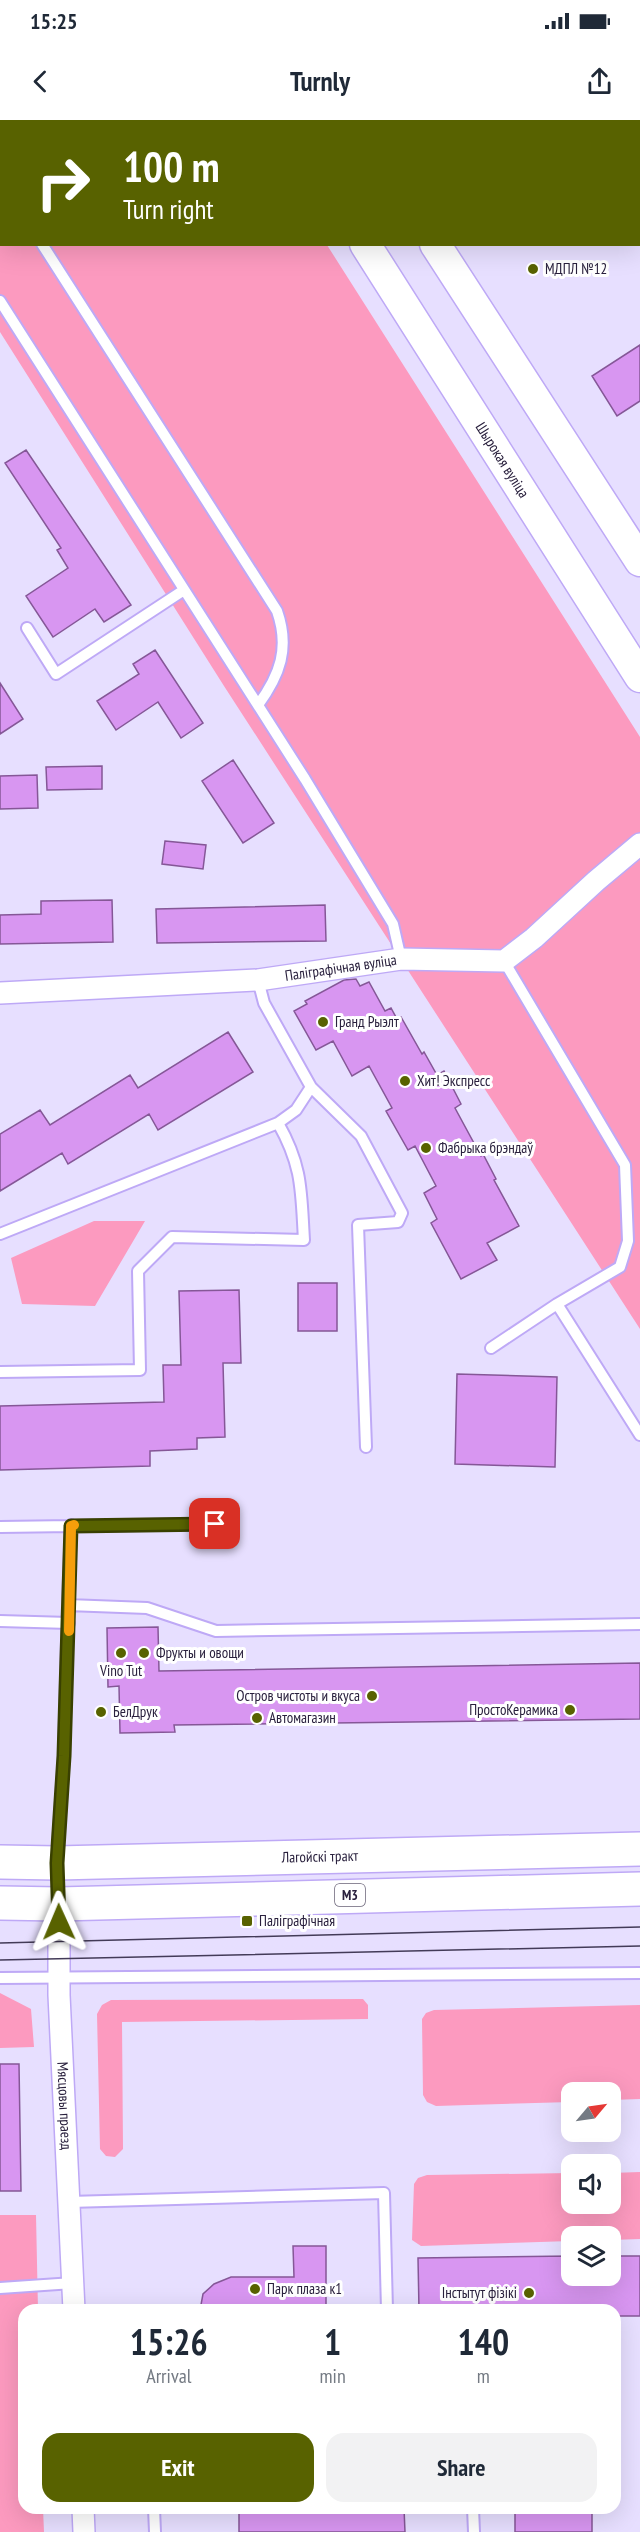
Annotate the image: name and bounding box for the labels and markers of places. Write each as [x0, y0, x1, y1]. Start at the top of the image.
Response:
place label: МДПЛ №12 [545, 259, 607, 278]
marker: МДПЛ №12 [526, 262, 540, 276]
place label: Гранд Рыэлт [335, 1012, 399, 1031]
marker: Гранд Рыэлт [316, 1015, 330, 1029]
place label: Хит! Экспресс [417, 1071, 491, 1090]
marker: Хит! Экспресс [398, 1074, 412, 1088]
place label: Фабрыка брэндаў [438, 1138, 533, 1157]
marker: Фабрыка брэндаў [419, 1141, 433, 1155]
pin [189, 1498, 240, 1549]
place label: Фрукты и овощи [156, 1643, 244, 1662]
marker: Vino Tut [114, 1646, 128, 1660]
marker: Фрукты и овощи [137, 1646, 151, 1660]
place label: Vino Tut [99, 1661, 142, 1680]
place label: Остров чистоты и вкуса [236, 1686, 360, 1705]
marker: Остров чистоты и вкуса [365, 1689, 379, 1703]
place label: ПростоКерамика [469, 1700, 558, 1719]
place label: БелДрук [113, 1702, 158, 1721]
marker: ПростоКерамика [563, 1703, 577, 1717]
marker: БелДрук [94, 1705, 108, 1719]
place label: Автомагазин [269, 1708, 336, 1727]
marker: Автомагазин [250, 1711, 264, 1725]
place label: Паліграфічная [259, 1911, 335, 1930]
marker: Паліграфічная [240, 1914, 254, 1928]
place label: Парк плаза к1 [267, 2279, 342, 2298]
marker: Парк плаза к1 [248, 2282, 262, 2296]
place label: Інстытут фізікі [442, 2283, 517, 2302]
marker: Інстытут фізікі [522, 2286, 536, 2300]

